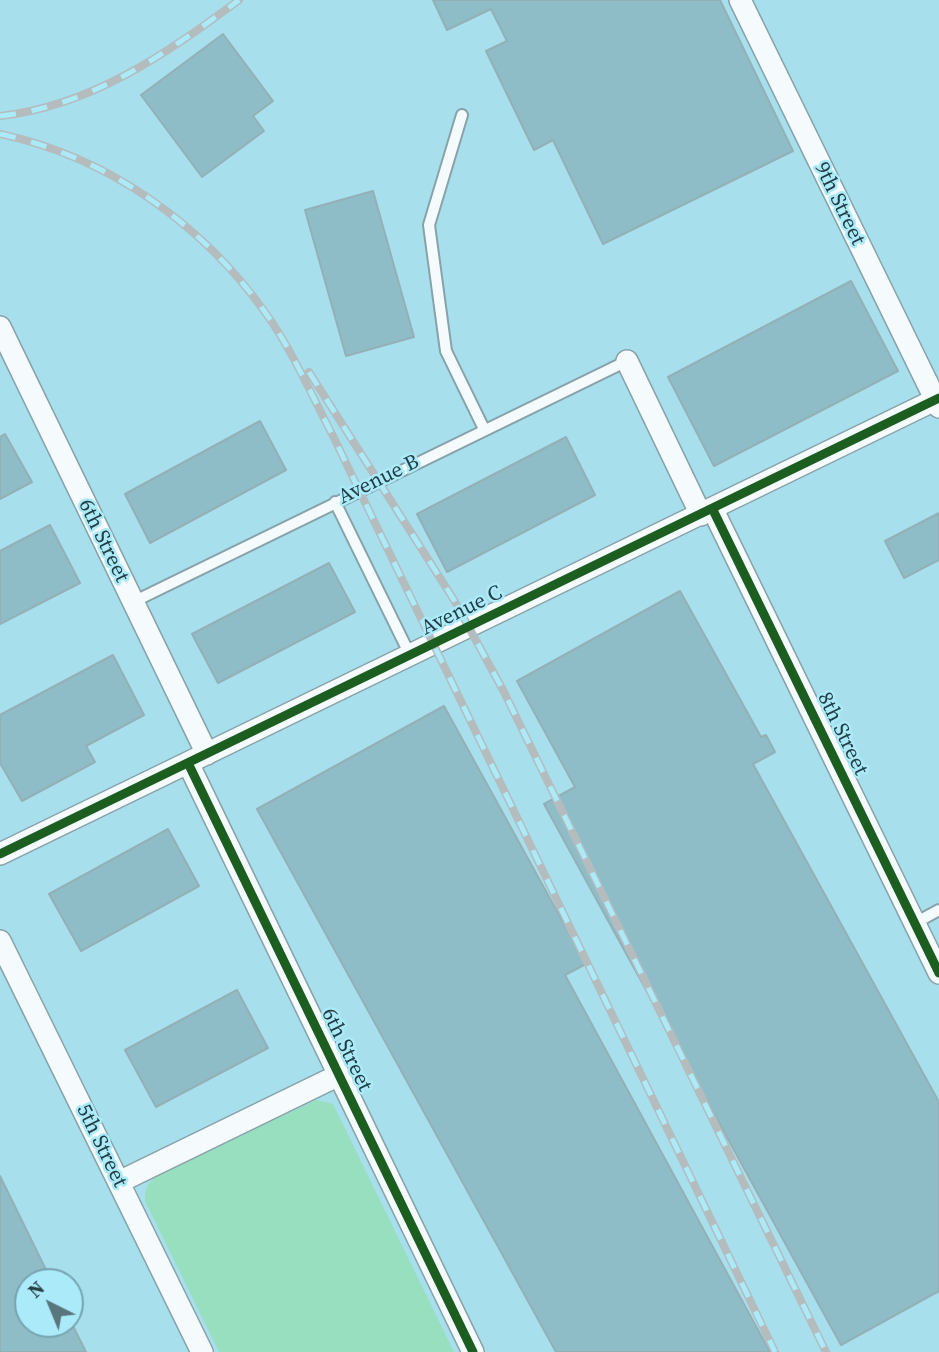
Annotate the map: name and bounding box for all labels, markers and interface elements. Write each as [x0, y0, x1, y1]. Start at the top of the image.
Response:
street label: 9th Street [808, 158, 870, 250]
street label: Avenue B [334, 450, 424, 510]
street label: 6th Street [72, 495, 134, 587]
street label: Avenue C [417, 581, 507, 641]
street label: 8th Street [811, 688, 873, 780]
street label: 6th Street [315, 1004, 377, 1096]
street label: 5th Street [70, 1100, 132, 1192]
north arrow [14, 1268, 84, 1338]
text: N [22, 1275, 50, 1303]

